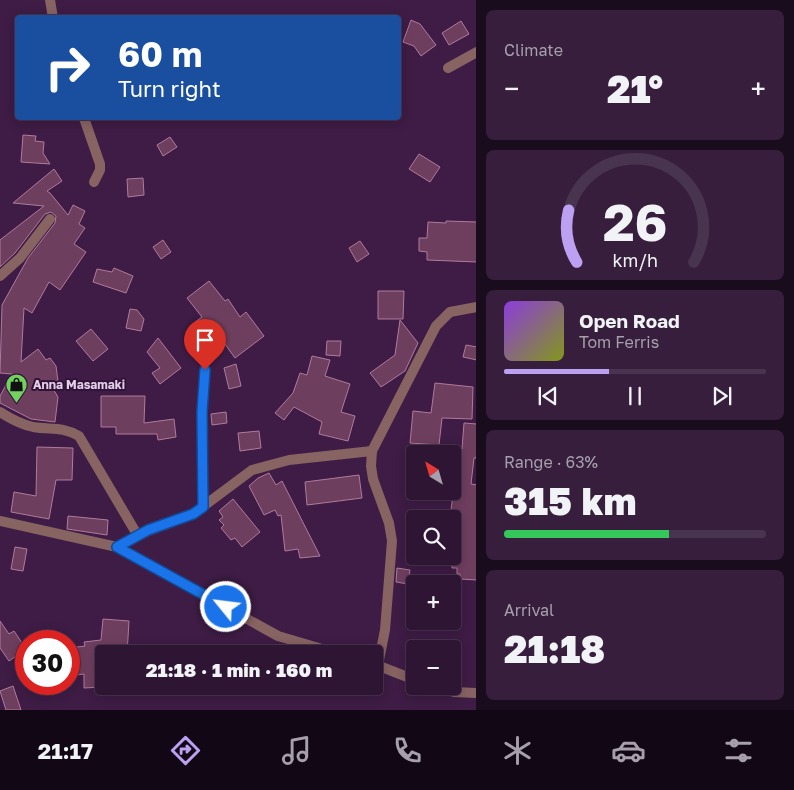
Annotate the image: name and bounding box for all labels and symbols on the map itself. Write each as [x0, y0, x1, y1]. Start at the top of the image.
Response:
pin [184, 319, 226, 370]
shop icon: Anna Masamaki [5, 373, 29, 404]
place label: Anna Masamaki [33, 377, 125, 392]
north arrow [406, 445, 461, 500]
position arrow [199, 580, 251, 632]
speed limit sign: 30 [15, 630, 80, 695]

